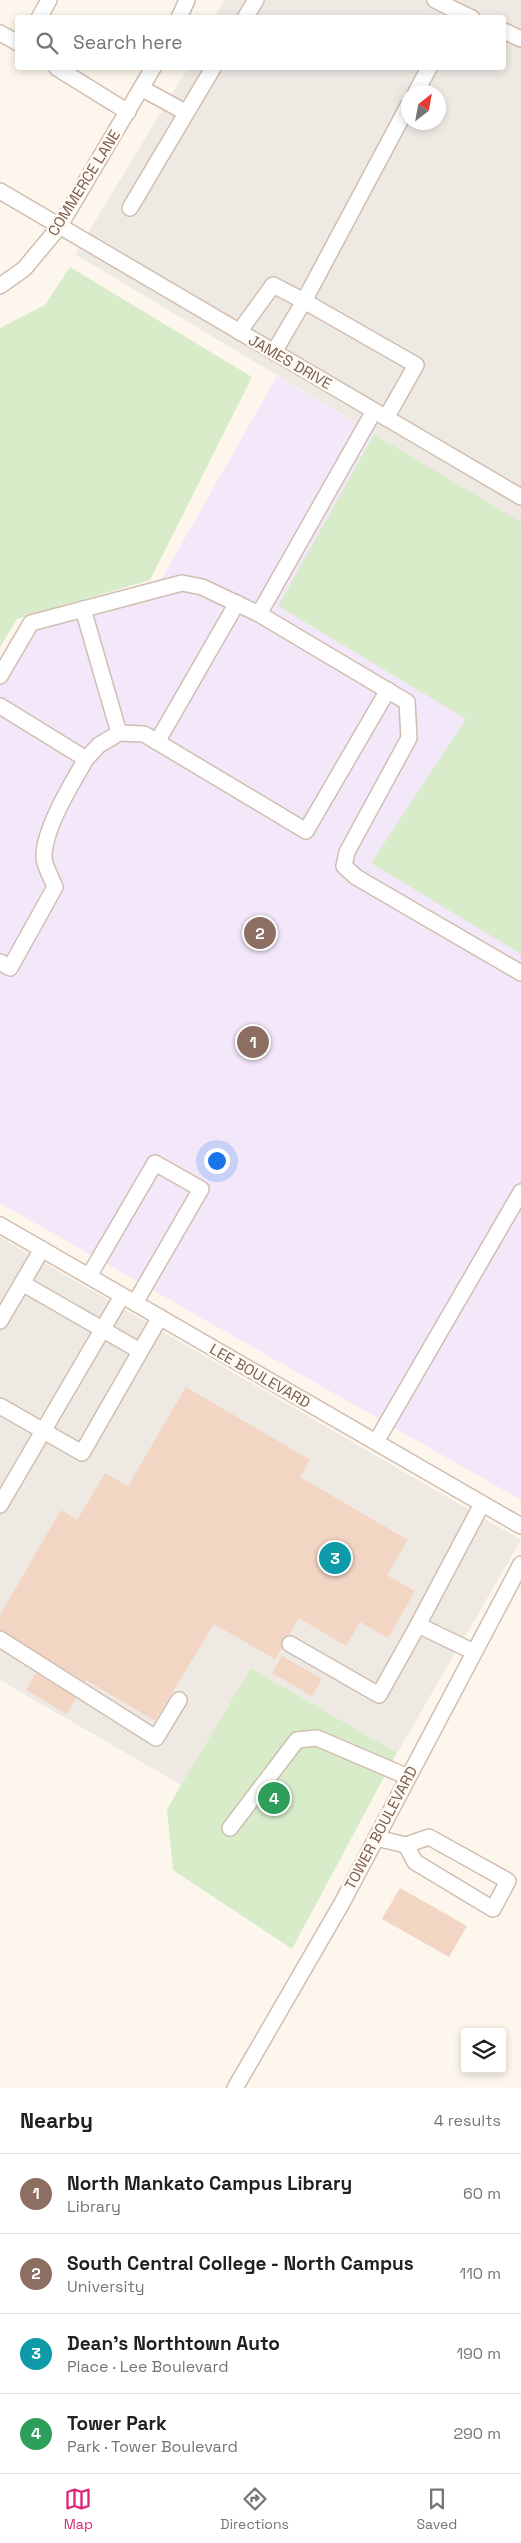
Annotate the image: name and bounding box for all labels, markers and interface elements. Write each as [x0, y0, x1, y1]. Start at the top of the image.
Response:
search box [15, 15, 506, 70]
icon: search [33, 29, 61, 57]
text: Search here [73, 30, 183, 55]
north arrow [401, 85, 446, 130]
street label: COMMERCE LANE [43, 126, 124, 239]
street label: JAMES DRIVE [245, 330, 335, 393]
pin: 2 [244, 914, 276, 952]
pin: 1 [237, 1023, 269, 1061]
your location [204, 1148, 230, 1174]
street label: LEE BOULEVARD [207, 1339, 314, 1412]
pin: 3 [319, 1539, 351, 1577]
street label: TOWER BOULEVARD [340, 1763, 421, 1893]
pin: 4 [258, 1779, 290, 1817]
map controls [461, 2028, 506, 2073]
button: layers [461, 2028, 506, 2073]
text: Nearby [20, 2107, 93, 2134]
text: 4 results [434, 2110, 501, 2131]
text: North Mankato Campus Library [67, 2171, 352, 2196]
text: 1 [32, 2183, 40, 2204]
text: 60 m [463, 2183, 501, 2204]
text: Library [67, 2196, 121, 2217]
text: South Central College - North Campus [67, 2251, 414, 2276]
text: 2 [31, 2263, 41, 2284]
text: 110 m [459, 2263, 501, 2284]
text: University [67, 2276, 145, 2297]
text: Dean's Northtown Auto [67, 2331, 280, 2356]
text: 3 [31, 2343, 41, 2364]
text: 190 m [456, 2343, 501, 2364]
text: Place · Lee Boulevard [67, 2356, 228, 2377]
text: Tower Park [67, 2411, 167, 2436]
text: 4 [31, 2423, 41, 2444]
text: 290 m [453, 2423, 501, 2444]
text: Park · Tower Boulevard [67, 2436, 238, 2457]
tab: Map [64, 2485, 93, 2533]
tab: Directions [220, 2485, 289, 2533]
tab: Saved [416, 2485, 457, 2533]

